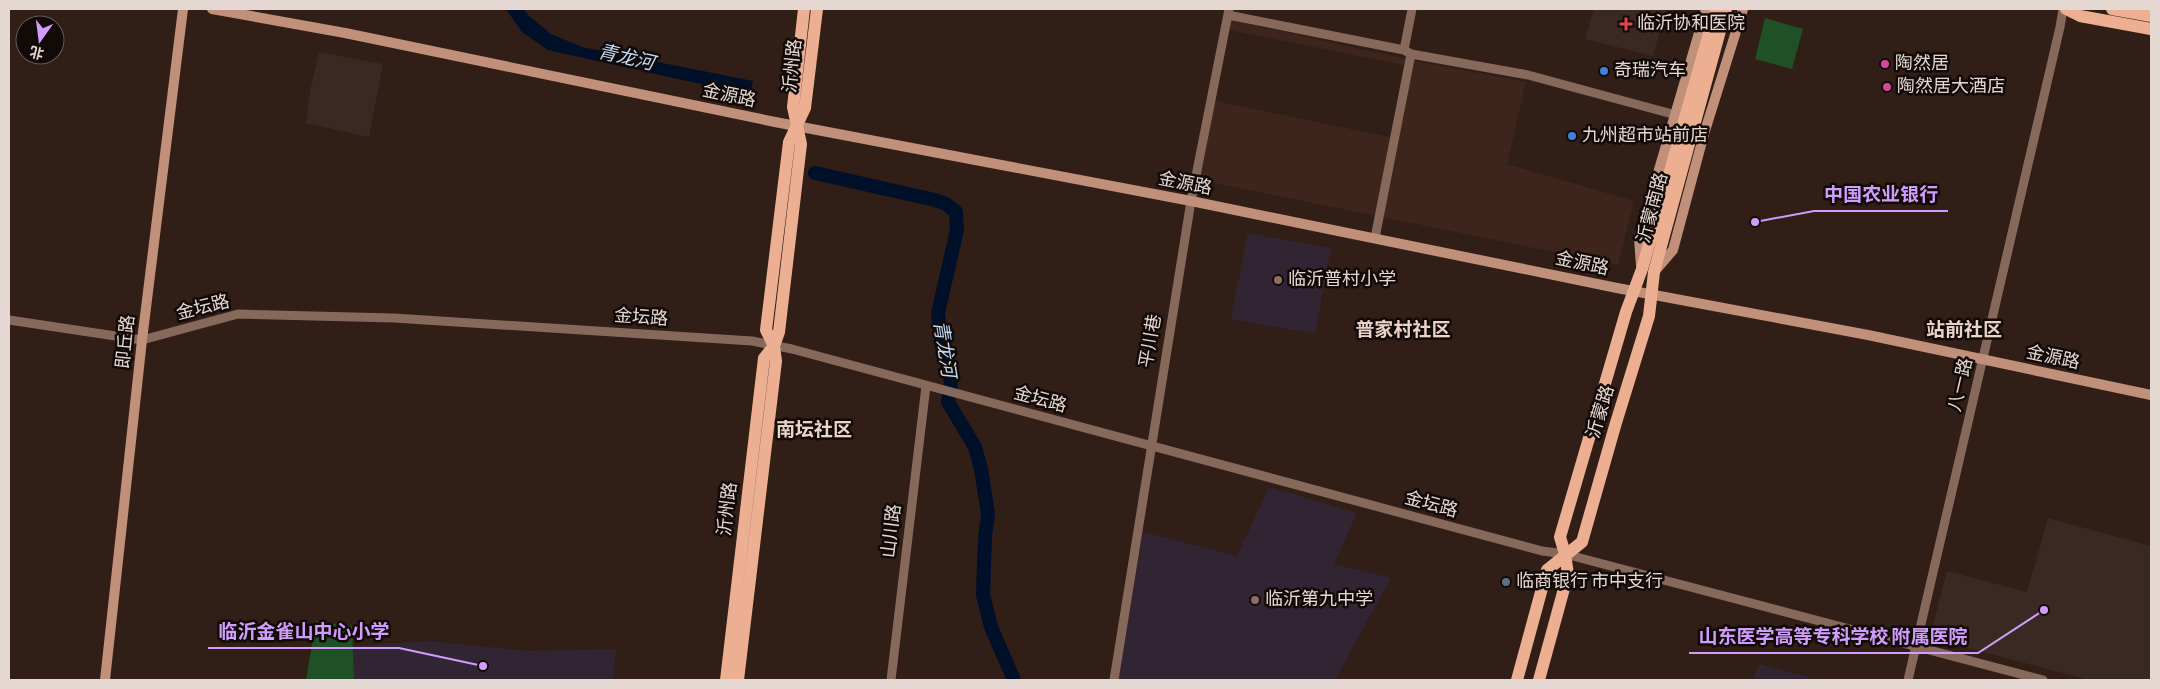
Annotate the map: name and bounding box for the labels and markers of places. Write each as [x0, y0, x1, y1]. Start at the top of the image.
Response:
place label: 临沂协和医院 [1637, 13, 1745, 33]
marker: 临沂协和医院 [1619, 17, 1633, 31]
place label: 陶然居 [1895, 53, 1949, 73]
marker: 陶然居 [1879, 58, 1891, 70]
place label: 奇瑞汽车 [1614, 60, 1686, 80]
marker: 奇瑞汽车 [1598, 65, 1610, 77]
place label: 陶然居大酒店 [1897, 76, 2005, 96]
marker: 陶然居大酒店 [1881, 81, 1893, 93]
place label: 九州超市站前店 [1582, 125, 1708, 145]
marker: 九州超市站前店 [1566, 130, 1578, 142]
callout: 中国农业银行 [1814, 177, 1948, 211]
place label: 临沂普村小学 [1288, 269, 1396, 289]
marker: 临沂普村小学 [1272, 274, 1284, 286]
place label: 临商银行 市中支行 [1516, 571, 1663, 591]
marker: 临商银行 市中支行 [1500, 576, 1512, 588]
place label: 临沂第九中学 [1265, 589, 1373, 609]
marker: 临沂第九中学 [1249, 594, 1261, 606]
callout: 临沂金雀山中心小学 [208, 614, 399, 648]
callout: 山东医学高等专科学校 附属医院 [1689, 619, 1978, 653]

